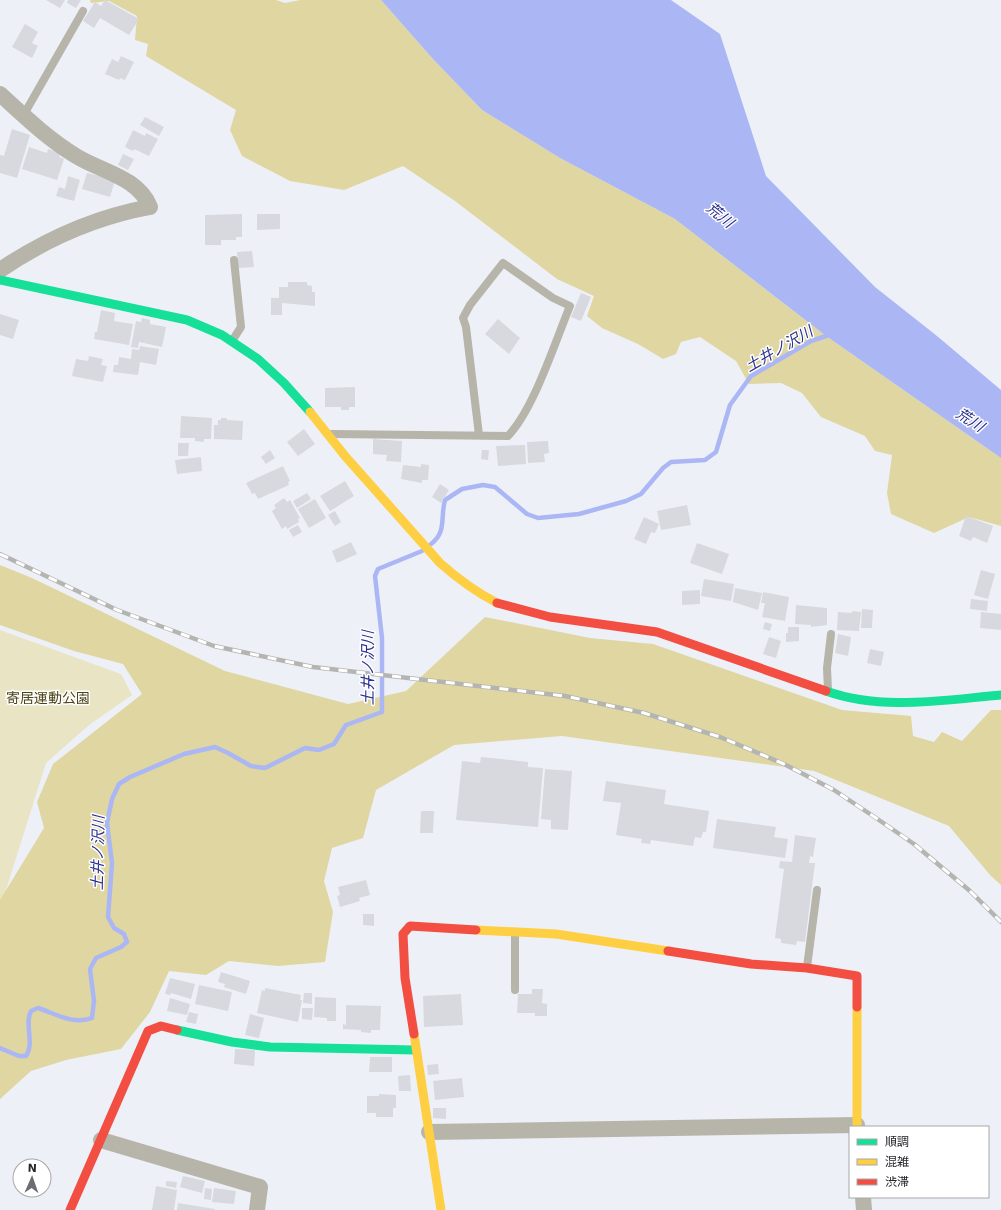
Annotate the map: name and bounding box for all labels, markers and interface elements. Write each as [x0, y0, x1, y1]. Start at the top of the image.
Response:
water label: 荒川 [703, 199, 739, 233]
water label: 土井ノ沢川 [742, 321, 818, 376]
water label: 荒川 [953, 404, 989, 437]
water label: 土井ノ沢川 [359, 629, 377, 706]
park label: 寄居運動公園 [6, 690, 90, 706]
water label: 土井ノ沢川 [88, 813, 108, 891]
legend [849, 1126, 989, 1198]
text: 順調 [885, 1135, 909, 1149]
text: 混雑 [885, 1155, 909, 1169]
north arrow [12, 1158, 52, 1198]
text: N [27, 1162, 37, 1175]
text: 渋滞 [885, 1175, 909, 1189]

